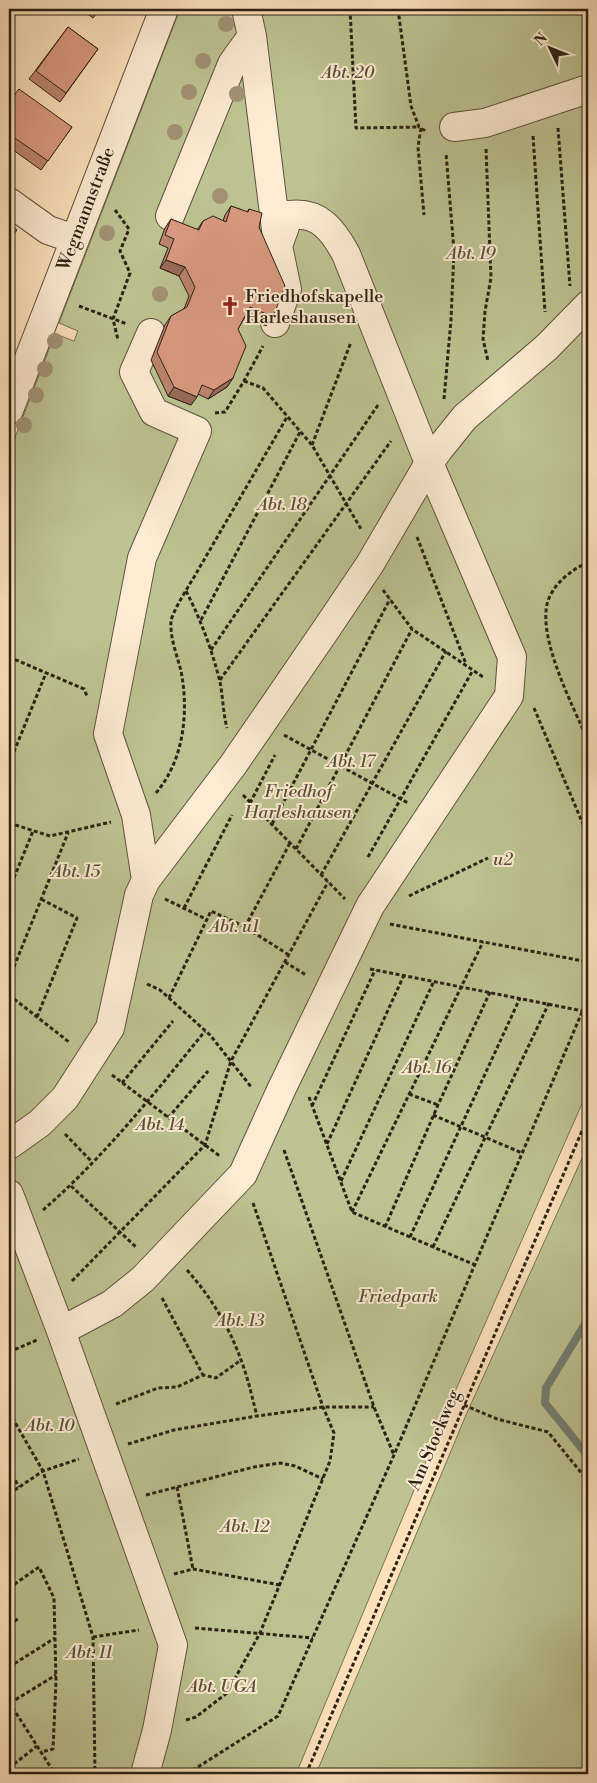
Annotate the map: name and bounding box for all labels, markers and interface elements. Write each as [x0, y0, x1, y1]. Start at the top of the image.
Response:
north arrow [524, 22, 574, 72]
text: N [531, 30, 552, 50]
park label: Abt. 20 [320, 61, 375, 84]
street label: Wegmannstraße [52, 144, 120, 275]
park label: Abt. 19 [444, 242, 496, 265]
place label: Friedhofskapelle Harleshausen [245, 285, 383, 329]
church icon: Friedhofskapelle Harleshausen [219, 295, 241, 317]
park label: Abt. 18 [255, 493, 308, 516]
park label: Abt. 17 [325, 750, 378, 773]
park label: Friedhof Harleshausen [243, 780, 353, 824]
park label: u2 [493, 848, 513, 871]
park label: Abt. 15 [49, 860, 101, 883]
park label: Abt. u1 [207, 915, 259, 938]
park label: Abt. 16 [400, 1056, 452, 1079]
park label: Abt. 14 [134, 1113, 185, 1136]
park label: Friedpark [358, 1285, 438, 1308]
park label: Abt. 13 [214, 1309, 264, 1332]
street label: Am Stockweg [402, 1385, 466, 1495]
park label: Abt. 10 [23, 1414, 75, 1437]
park label: Abt. 12 [219, 1515, 270, 1538]
park label: Abt. 11 [64, 1641, 112, 1664]
park label: Abt. UGA [185, 1675, 257, 1698]

